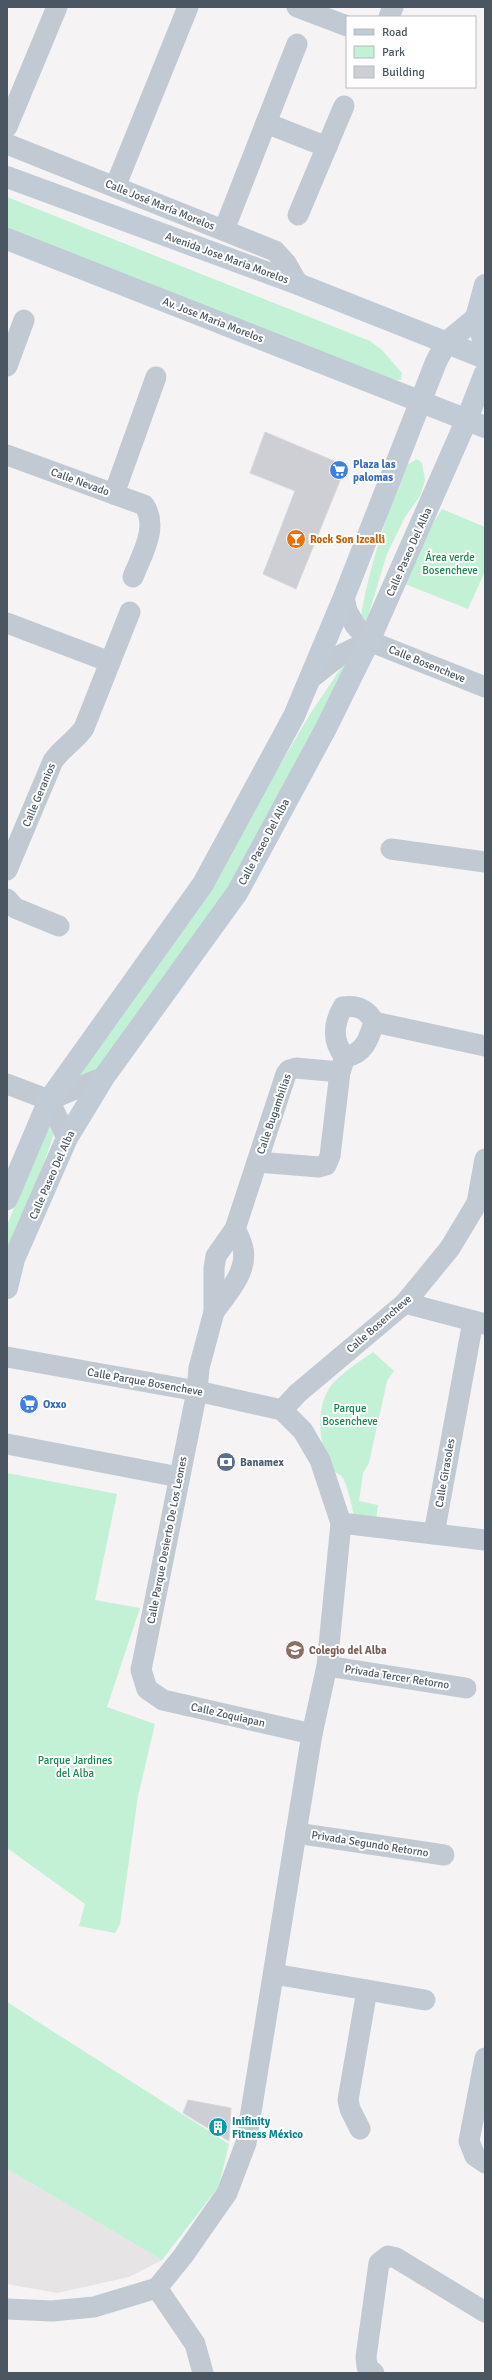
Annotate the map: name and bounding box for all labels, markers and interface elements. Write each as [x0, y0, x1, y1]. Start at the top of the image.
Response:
legend [346, 16, 476, 88]
text: Road [382, 25, 408, 40]
text: Park [382, 45, 405, 60]
text: Building [382, 65, 425, 80]
street label: Calle José María Morelos [103, 177, 217, 233]
street label: Avenida Jose Maria Morelos [164, 230, 291, 286]
street label: Av. Jose Maria Morelos [161, 295, 265, 345]
place label: Plaza las palomas [353, 458, 396, 484]
supermarket icon: Plaza las palomas [328, 459, 350, 481]
street label: Calle Nevado [49, 465, 111, 499]
street label: Calle Paseo Del Alba [384, 505, 435, 598]
bar icon: Rock Son Izcalli [285, 528, 307, 550]
place label: Rock Son Izcalli [310, 533, 385, 546]
park label: Área verde Bosencheve [422, 550, 478, 577]
street label: Calle Bosencheve [387, 643, 467, 685]
street label: Calle Geranios [20, 761, 58, 829]
street label: Calle Paseo Del Alba [236, 796, 292, 887]
street label: Calle Bugambilias [254, 1072, 294, 1156]
street label: Calle Paseo Del Alba [27, 1128, 78, 1221]
street label: Calle Bosencheve [344, 1292, 414, 1356]
street label: Calle Parque Bosencheve [86, 1365, 204, 1399]
supermarket icon: Oxxo [18, 1393, 40, 1415]
place label: Oxxo [43, 1398, 67, 1411]
park label: Parque Bosencheve [322, 1402, 378, 1428]
street label: Calle Girasoles [433, 1437, 457, 1509]
bank icon: Banamex [215, 1451, 237, 1473]
street label: Calle Parque Desierto De Los Leones [144, 1455, 190, 1625]
place label: Banamex [240, 1456, 284, 1469]
school or university icon: Colegio del Alba [284, 1639, 306, 1661]
place label: Colegio del Alba [309, 1644, 387, 1657]
street label: Privada Tercer Retorno [344, 1662, 450, 1692]
street label: Calle Zoquiapan [190, 1700, 266, 1730]
park label: Parque Jardines del Alba [38, 1754, 112, 1780]
street label: Privada Segundo Retorno [311, 1828, 430, 1860]
place label: Inifinity Fitness México [232, 2115, 303, 2141]
building icon: Inifinity Fitness México [207, 2116, 229, 2138]

